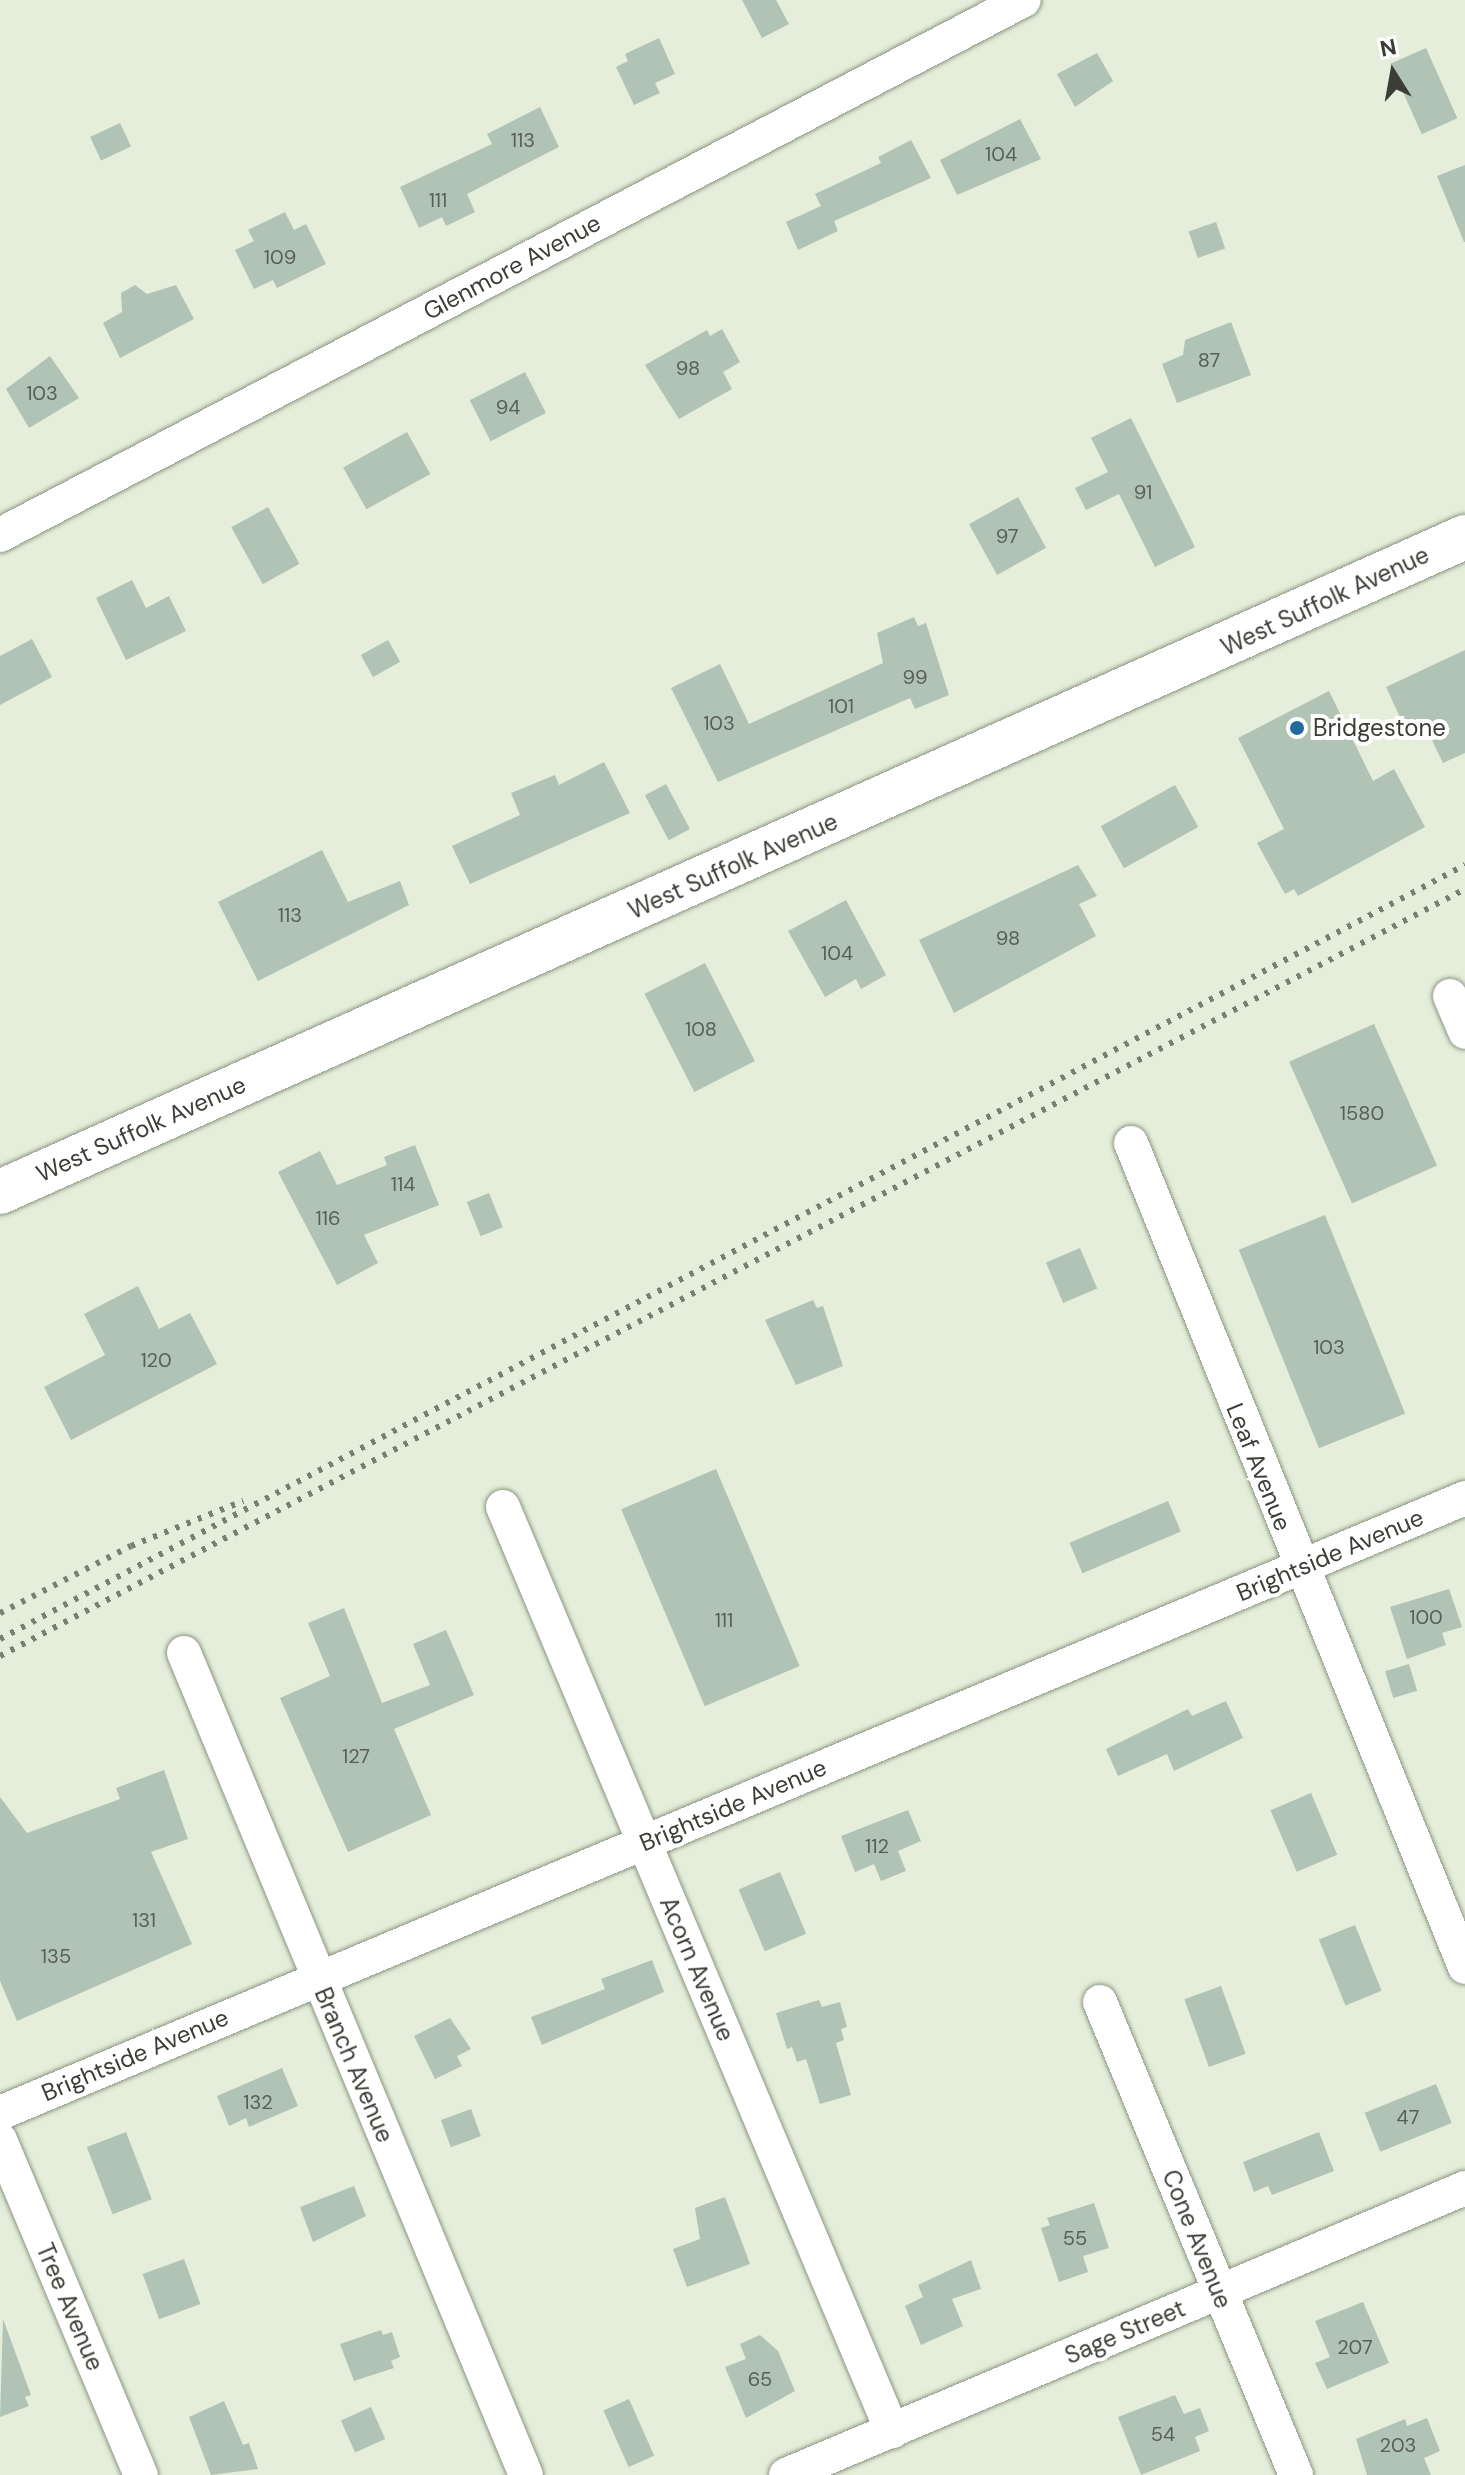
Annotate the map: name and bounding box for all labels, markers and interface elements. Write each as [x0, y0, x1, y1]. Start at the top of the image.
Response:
north arrow [1353, 32, 1433, 112]
text: N [1378, 32, 1399, 64]
house number: 113 [511, 128, 535, 152]
house number: 104 [985, 142, 1017, 166]
house number: 111 [429, 188, 447, 212]
street label: Glenmore Avenue [418, 208, 606, 326]
house number: 109 [264, 245, 296, 269]
house number: 87 [1198, 348, 1220, 372]
house number: 98 [676, 356, 700, 380]
house number: 103 [26, 381, 58, 405]
house number: 94 [496, 395, 520, 419]
house number: 91 [1134, 480, 1152, 504]
house number: 97 [996, 524, 1018, 548]
street label: West Suffolk Avenue [1216, 540, 1434, 662]
house number: 99 [902, 665, 928, 689]
house number: 101 [828, 694, 854, 718]
house number: 103 [703, 711, 735, 735]
place label: Bridgestone [1313, 714, 1446, 742]
marker: Bridgestone [1288, 719, 1306, 737]
street label: West Suffolk Avenue [624, 807, 842, 925]
house number: 113 [278, 903, 302, 927]
house number: 98 [996, 926, 1020, 950]
house number: 104 [821, 941, 853, 965]
house number: 108 [685, 1017, 717, 1041]
street label: West Suffolk Avenue [32, 1070, 250, 1188]
house number: 1580 [1340, 1101, 1384, 1125]
house number: 114 [391, 1172, 415, 1196]
house number: 116 [315, 1206, 341, 1230]
house number: 103 [1313, 1335, 1345, 1359]
house number: 120 [140, 1348, 172, 1372]
street label: Leaf Avenue [1220, 1399, 1298, 1535]
street label: Brightside Avenue [1232, 1503, 1428, 1607]
house number: 100 [1409, 1605, 1443, 1629]
house number: 111 [715, 1608, 733, 1632]
house number: 127 [342, 1744, 370, 1768]
street label: Brightside Avenue [635, 1753, 831, 1857]
house number: 112 [865, 1834, 889, 1858]
street label: Acorn Avenue [654, 1893, 740, 2045]
house number: 131 [132, 1908, 156, 1932]
house number: 135 [41, 1944, 71, 1968]
street label: Branch Avenue [308, 1983, 400, 2147]
street label: Brightside Avenue [37, 2003, 233, 2107]
house number: 132 [243, 2090, 273, 2114]
house number: 47 [1397, 2105, 1419, 2129]
street label: Cone Avenue [1156, 2166, 1238, 2312]
house number: 55 [1063, 2226, 1087, 2250]
street label: Tree Avenue [30, 2239, 110, 2375]
street label: Sage Street [1060, 2294, 1190, 2370]
house number: 207 [1337, 2335, 1373, 2359]
house number: 65 [748, 2367, 772, 2391]
house number: 54 [1151, 2422, 1175, 2446]
house number: 203 [1380, 2433, 1416, 2457]

